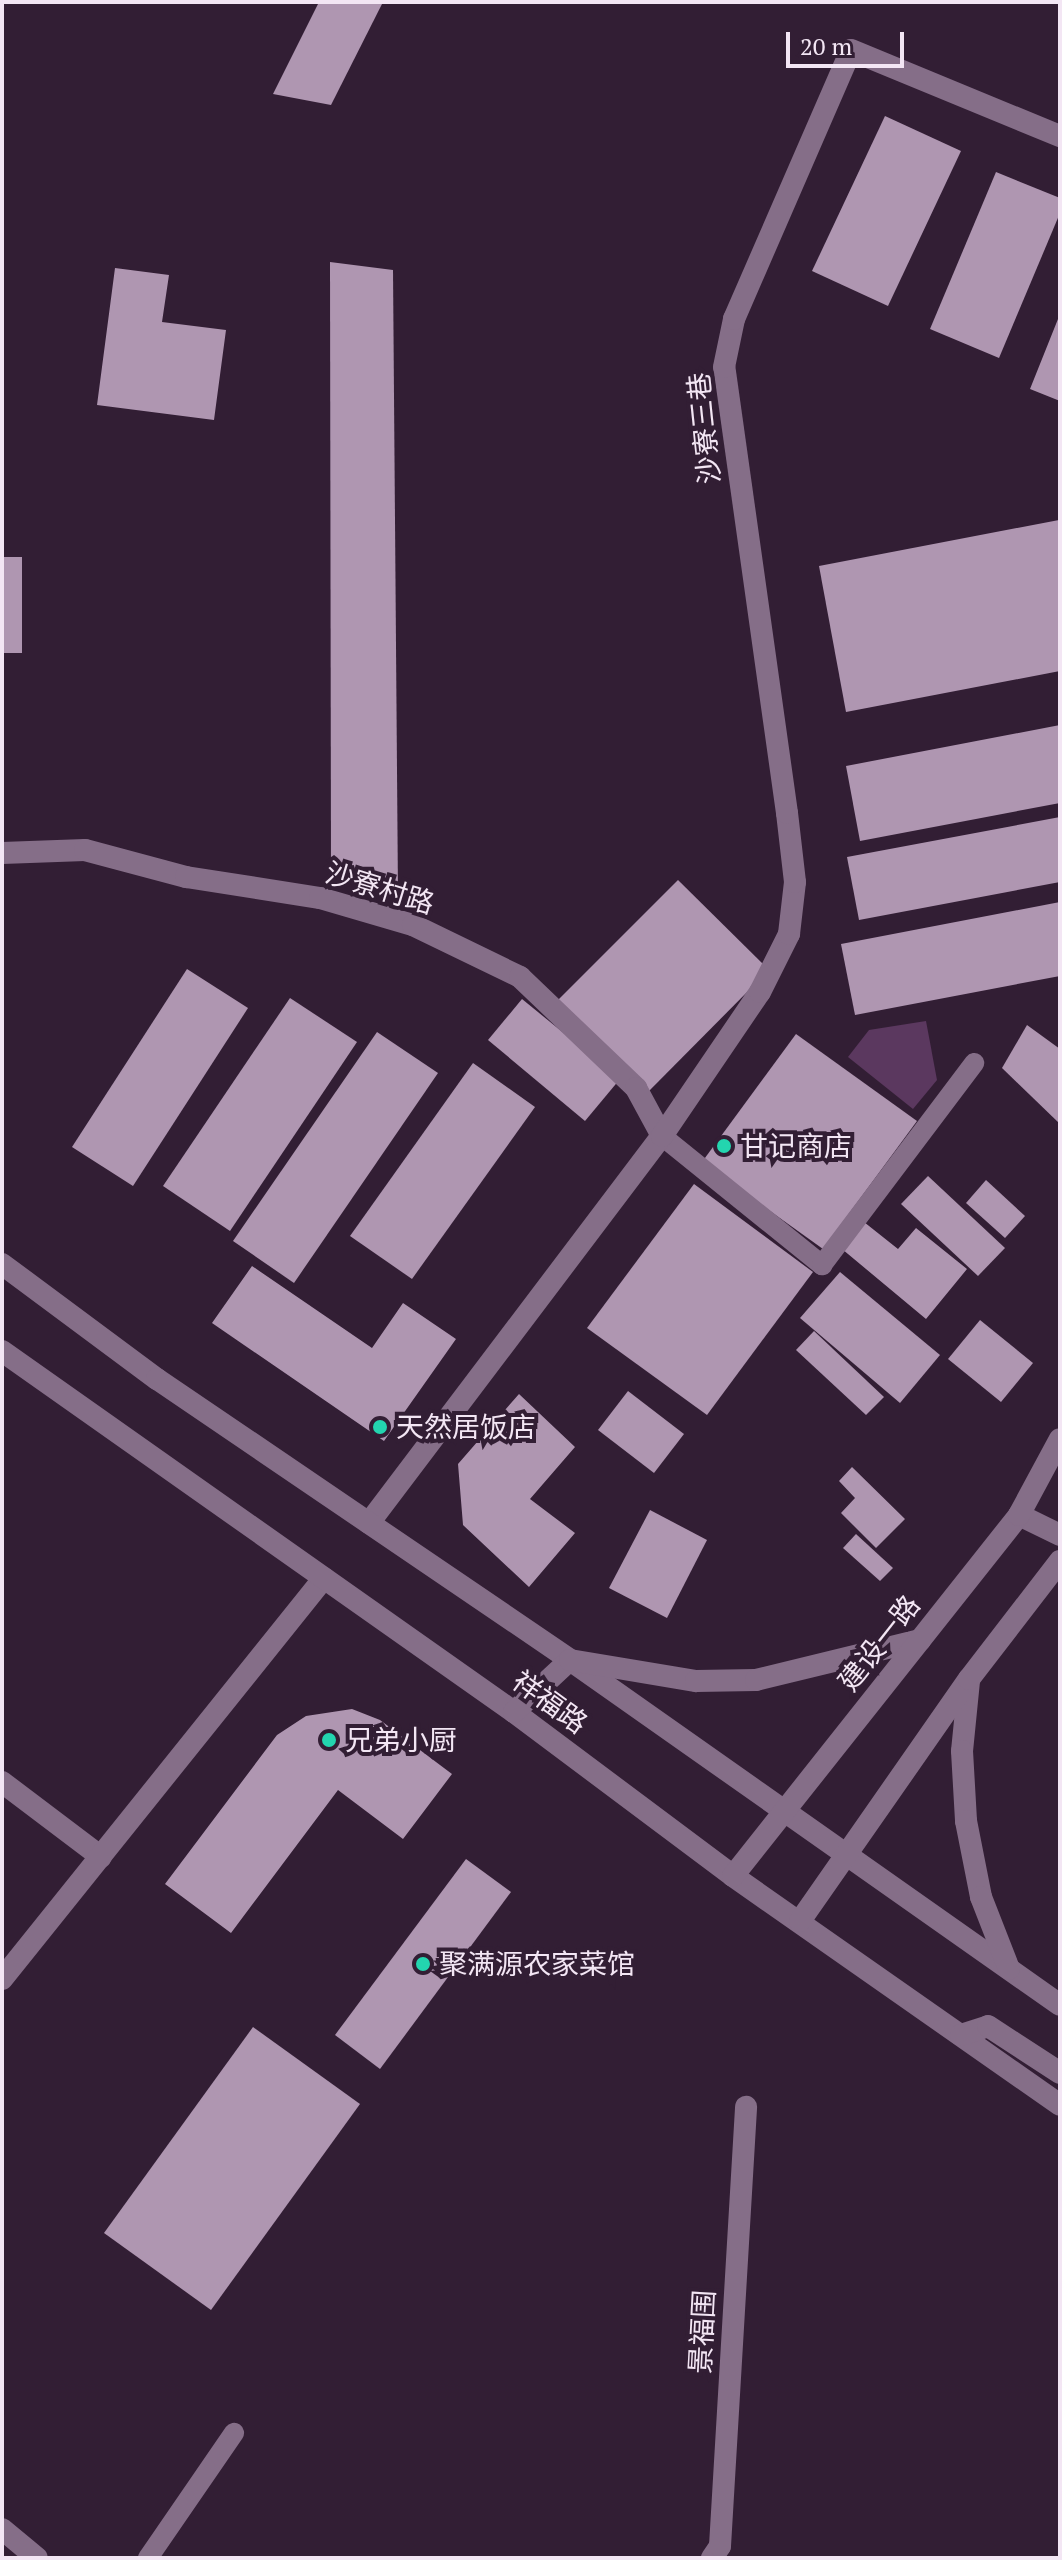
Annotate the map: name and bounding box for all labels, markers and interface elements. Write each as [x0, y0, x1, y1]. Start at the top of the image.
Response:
scale bar [790, 16, 908, 66]
text: 20 m [800, 30, 852, 62]
street label: 沙寮三巷 [681, 371, 727, 485]
street label: 沙寮村路 [322, 856, 438, 920]
place label: 甘记商店 [740, 1129, 852, 1163]
marker: 甘记商店 [715, 1137, 733, 1155]
place label: 天然居饭店 [396, 1410, 536, 1444]
marker: 天然居饭店 [371, 1418, 389, 1436]
street label: 建设一路 [831, 1589, 927, 1697]
street label: 祥福路 [506, 1664, 594, 1740]
place label: 兄弟小厨 [345, 1723, 457, 1757]
marker: 兄弟小厨 [320, 1731, 338, 1749]
place label: 聚满源农家菜馆 [439, 1947, 635, 1981]
marker: 聚满源农家菜馆 [414, 1955, 432, 1973]
street label: 景福围 [683, 2289, 721, 2375]

